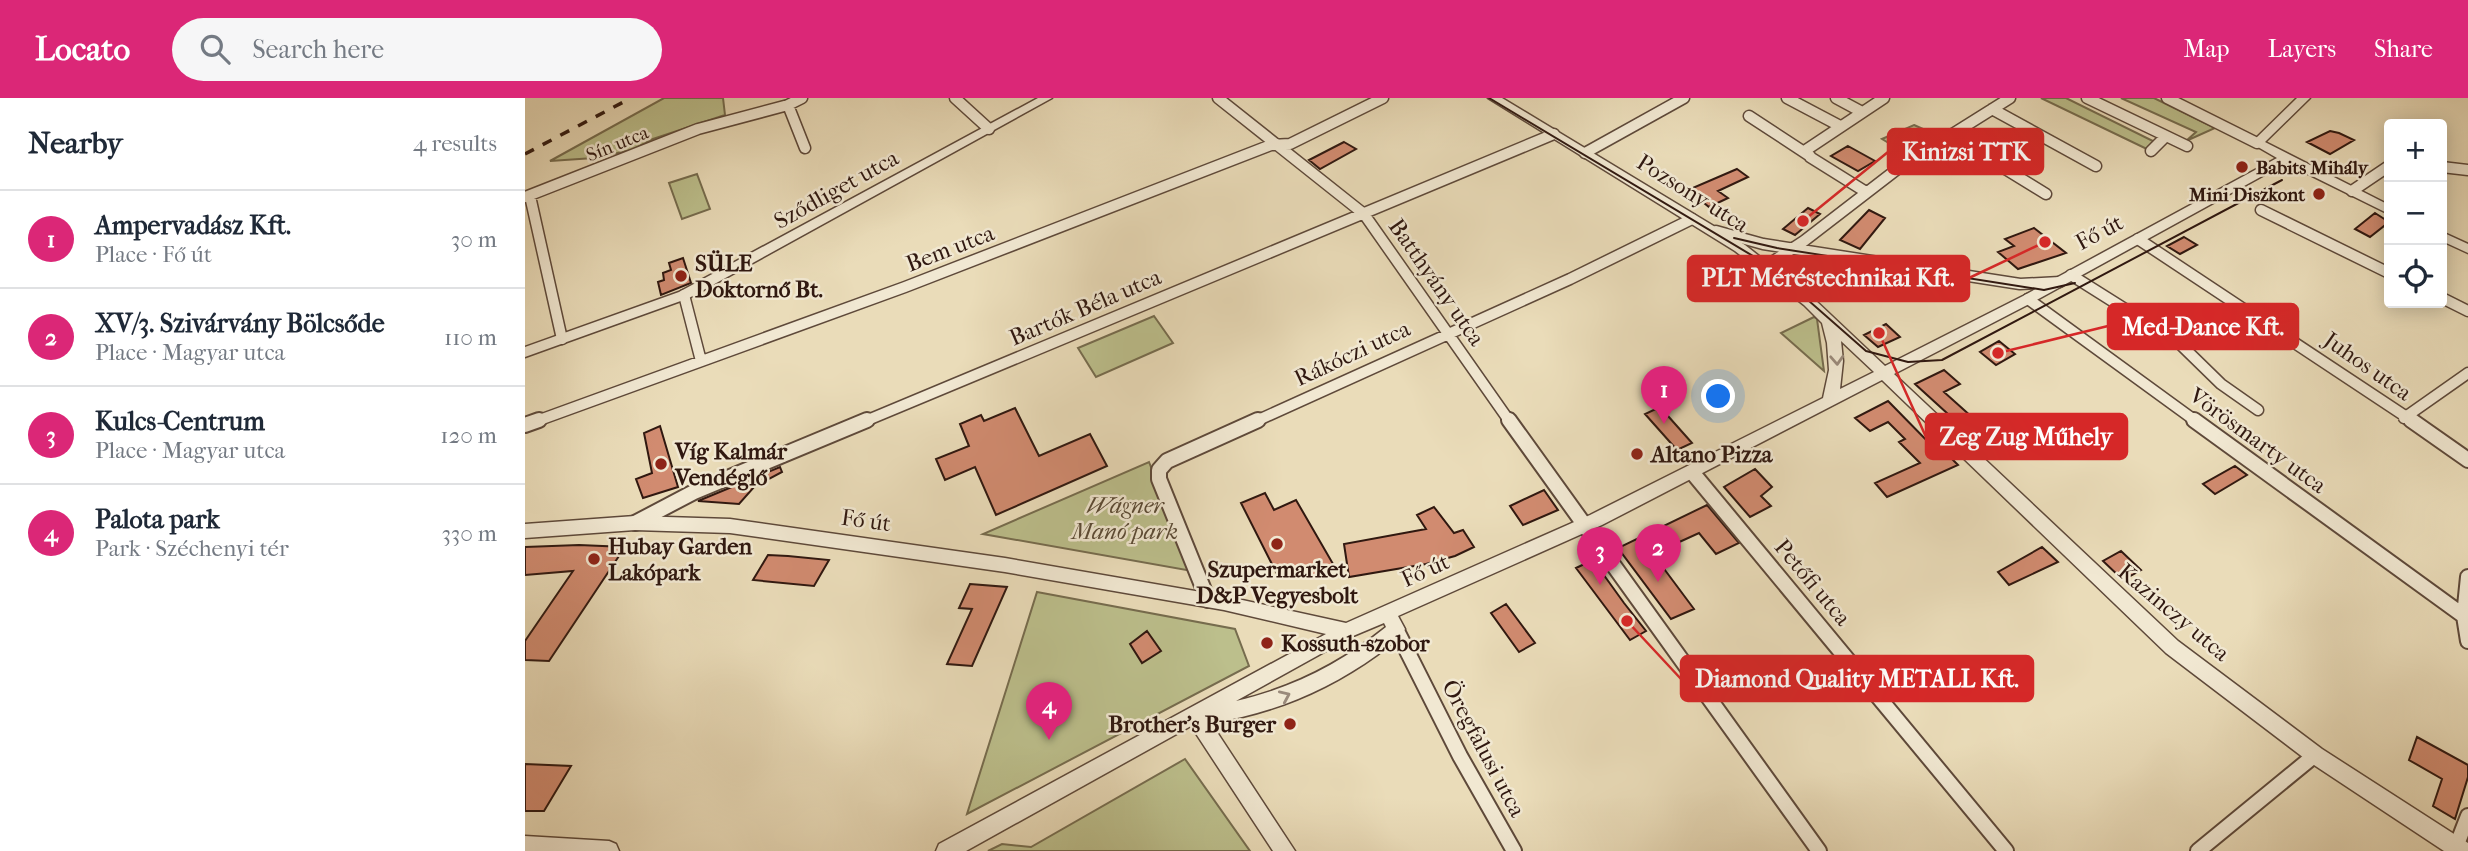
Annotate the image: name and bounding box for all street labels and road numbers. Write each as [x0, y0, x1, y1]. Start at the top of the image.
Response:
street label: Sín utca [583, 121, 652, 166]
street label: Sződliget utca [769, 144, 903, 235]
street label: Pozsony utca [1632, 148, 1754, 239]
street label: Fő út [2071, 209, 2128, 256]
street label: Batthyány utca [1383, 214, 1490, 351]
street label: Bem utca [902, 219, 998, 278]
street label: Bartók Béla utca [1005, 263, 1165, 352]
street label: Rákóczi utca [1290, 315, 1415, 392]
street label: Juhos utca [2317, 325, 2417, 407]
street label: Vörösmarty utca [2183, 381, 2332, 499]
street label: Fő út [839, 504, 893, 537]
street label: Petőfi utca [1769, 534, 1857, 631]
street label: Fő út [1397, 548, 1454, 593]
street label: Kazinczy utca [2112, 558, 2235, 667]
street label: Öregfalusi utca [1436, 675, 1531, 822]

